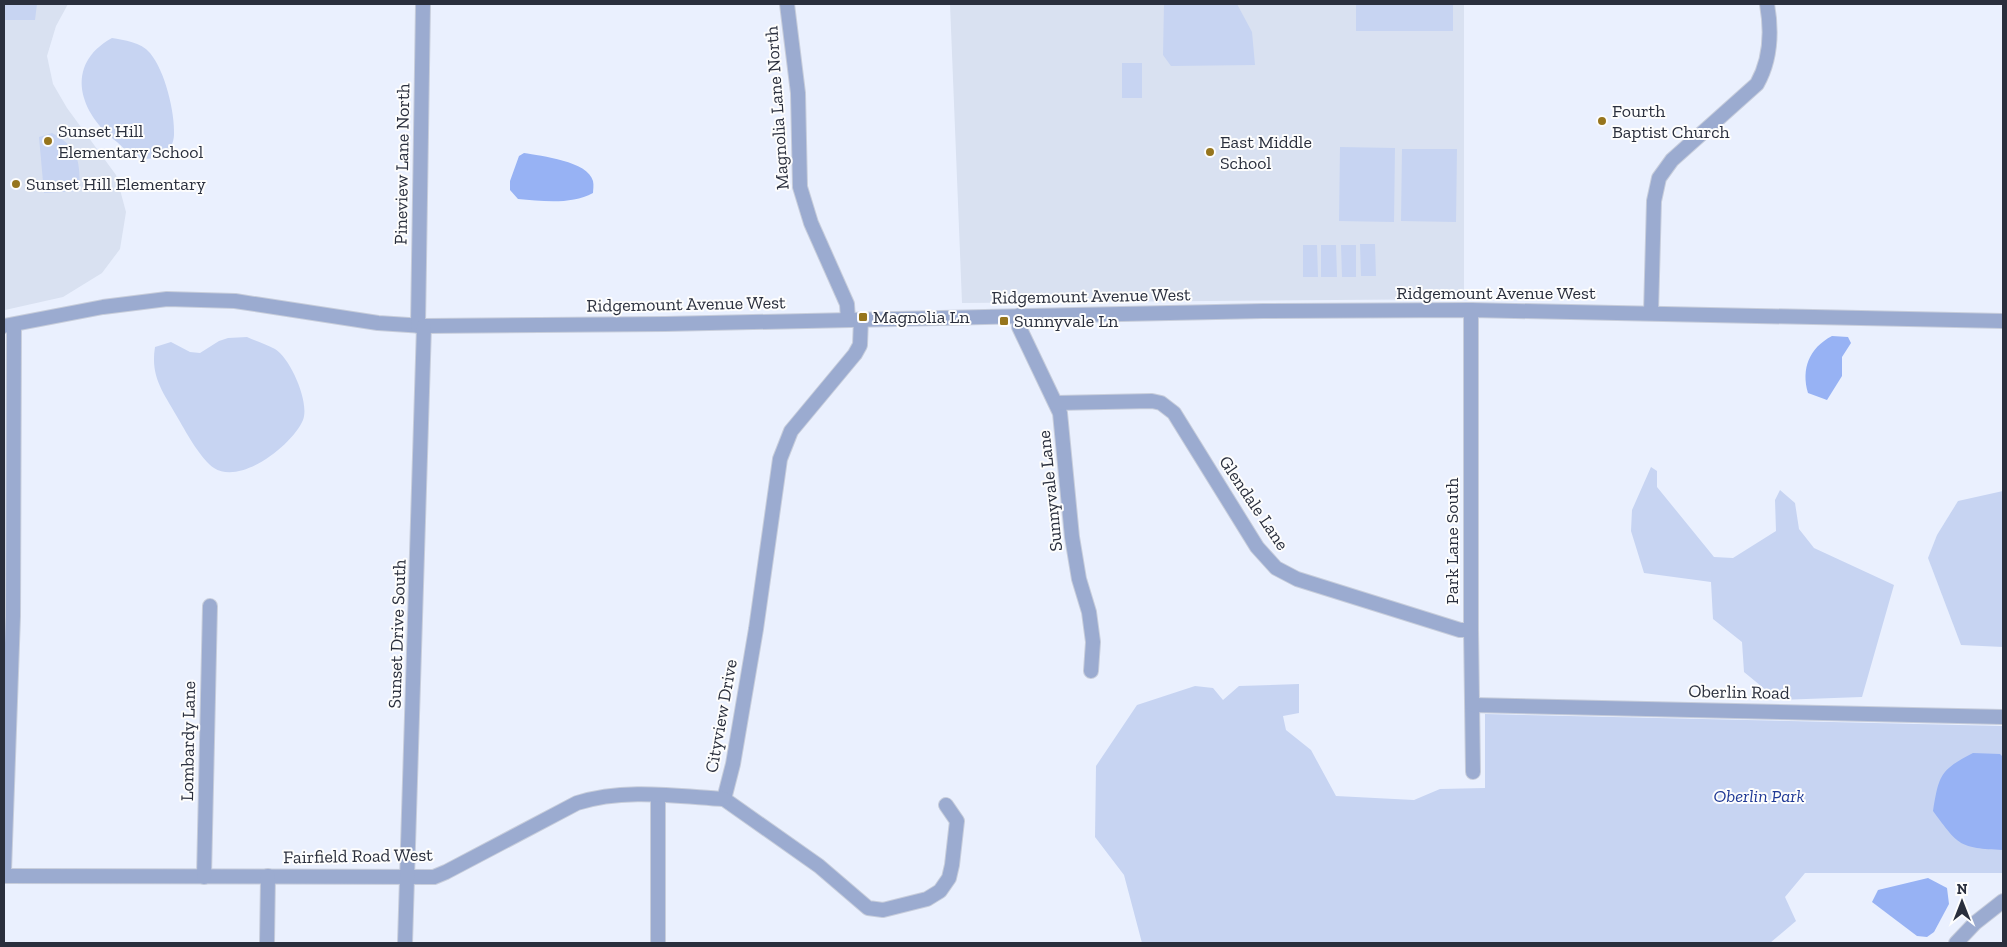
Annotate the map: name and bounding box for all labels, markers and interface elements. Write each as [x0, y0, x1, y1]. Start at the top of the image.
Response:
street label: Magnolia Lane North [760, 25, 794, 191]
street label: Pineview Lane North [390, 83, 414, 245]
place label: Fourth Baptist Church [1612, 100, 1730, 143]
marker: Fourth Baptist Church [1596, 115, 1608, 127]
place label: Sunset Hill Elementary School [58, 120, 203, 163]
place label: East Middle School [1220, 131, 1312, 174]
marker: Sunset Hill Elementary School [42, 135, 54, 147]
marker: East Middle School [1204, 146, 1216, 158]
place label: Sunset Hill Elementary [26, 173, 206, 195]
marker: Sunset Hill Elementary [10, 178, 22, 190]
street label: Ridgemount Avenue West [1396, 282, 1596, 304]
street label: Ridgemount Avenue West [991, 283, 1191, 309]
street label: Ridgemount Avenue West [586, 291, 786, 317]
place label: Magnolia Ln [873, 306, 970, 328]
place label: Sunnyvale Ln [1014, 310, 1119, 332]
marker: Magnolia Ln [857, 311, 869, 323]
marker: Sunnyvale Ln [998, 315, 1010, 327]
street label: Sunnyvale Lane [1033, 429, 1067, 553]
street label: Glendale Lane [1214, 452, 1294, 554]
street label: Park Lane South [1441, 478, 1463, 604]
street label: Sunset Drive South [383, 559, 411, 709]
street label: Cityview Drive [700, 658, 742, 774]
street label: Oberlin Road [1688, 680, 1790, 704]
street label: Lombardy Lane [176, 681, 200, 801]
park label: Oberlin Park [1713, 785, 1805, 807]
street label: Fairfield Road West [283, 844, 433, 868]
north arrow [1937, 877, 1987, 927]
text: N [1957, 881, 1968, 898]

